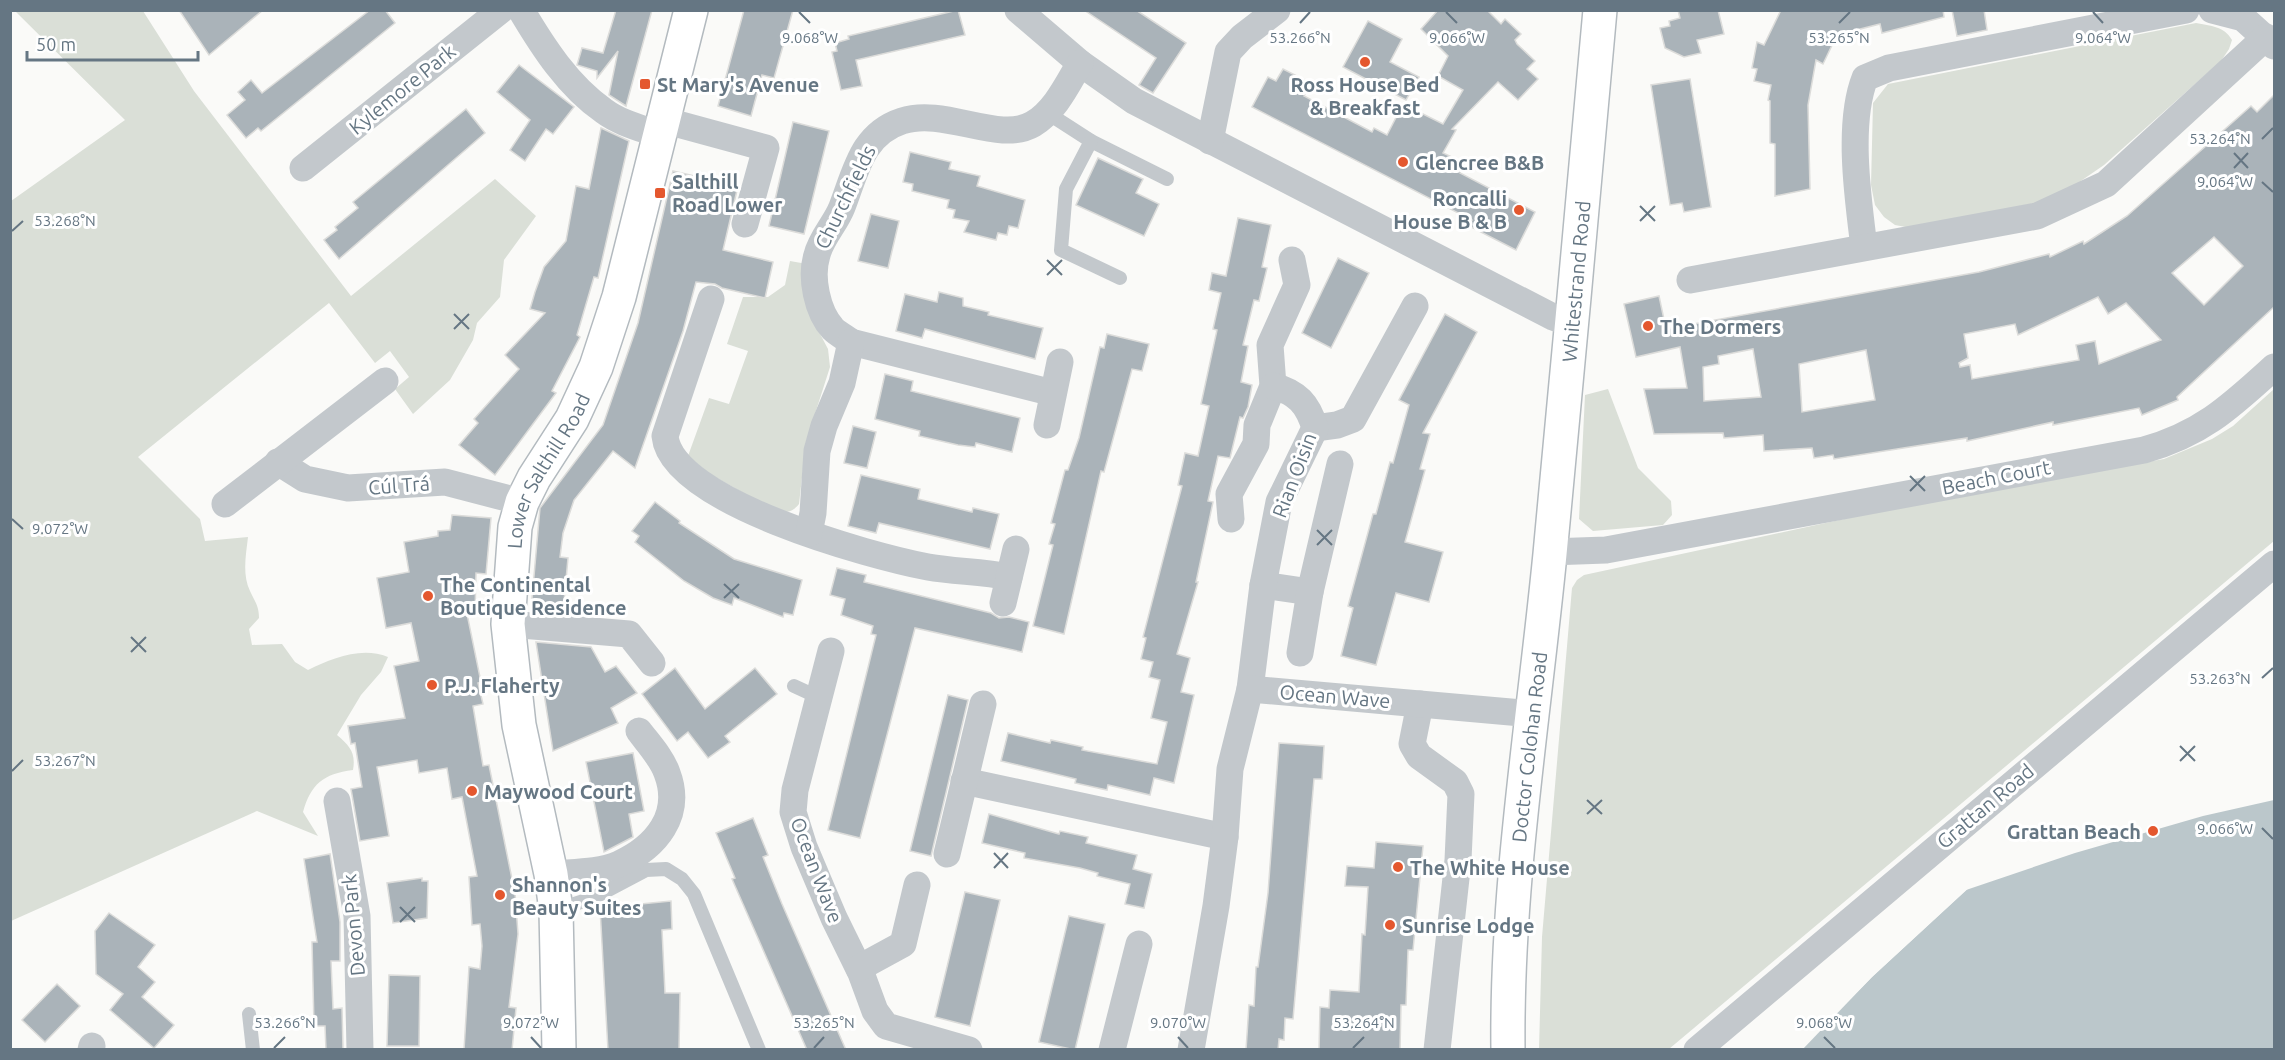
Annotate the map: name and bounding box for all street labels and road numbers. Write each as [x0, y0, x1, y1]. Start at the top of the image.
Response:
street label: Kylemore Park [344, 39, 460, 139]
street label: Churchfields [810, 141, 880, 253]
street label: Whitestrand Road [1557, 200, 1594, 363]
street label: Lower Salthill Road [502, 389, 594, 549]
street label: Rian Oisin [1267, 429, 1321, 521]
street label: Beach Court [1940, 455, 2052, 499]
street label: Cúl Trá [367, 471, 431, 499]
street label: Doctor Colohan Road [1507, 650, 1551, 843]
street label: Ocean Wave [1279, 680, 1391, 712]
street label: Grattan Road [1932, 759, 2038, 853]
street label: Ocean Wave [786, 814, 848, 926]
street label: Devon Park [337, 873, 369, 977]

